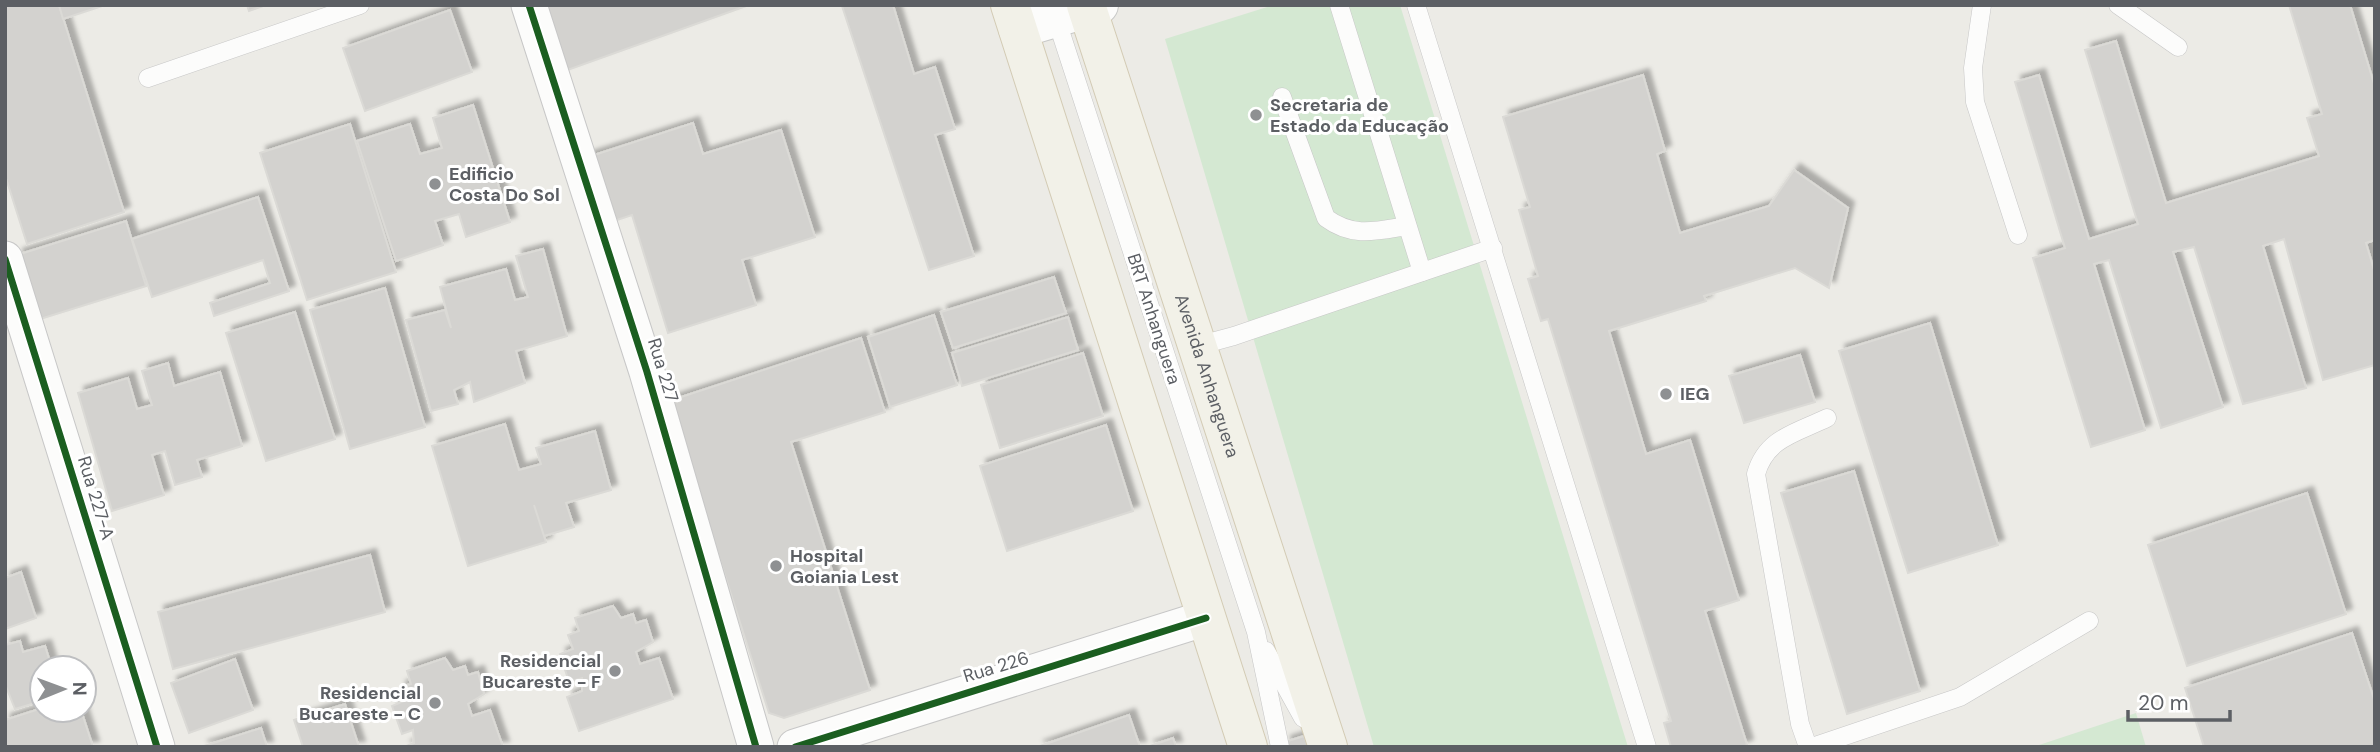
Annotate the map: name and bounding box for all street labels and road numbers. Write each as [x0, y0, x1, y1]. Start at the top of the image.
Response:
street label: BRT Anhanguera [1122, 251, 1186, 387]
street label: Avenida Anhanguera [1169, 291, 1245, 461]
street label: Rua 227 [642, 335, 684, 405]
street label: Rua 227-A [72, 453, 120, 543]
street label: Rua 226 [960, 646, 1032, 688]

